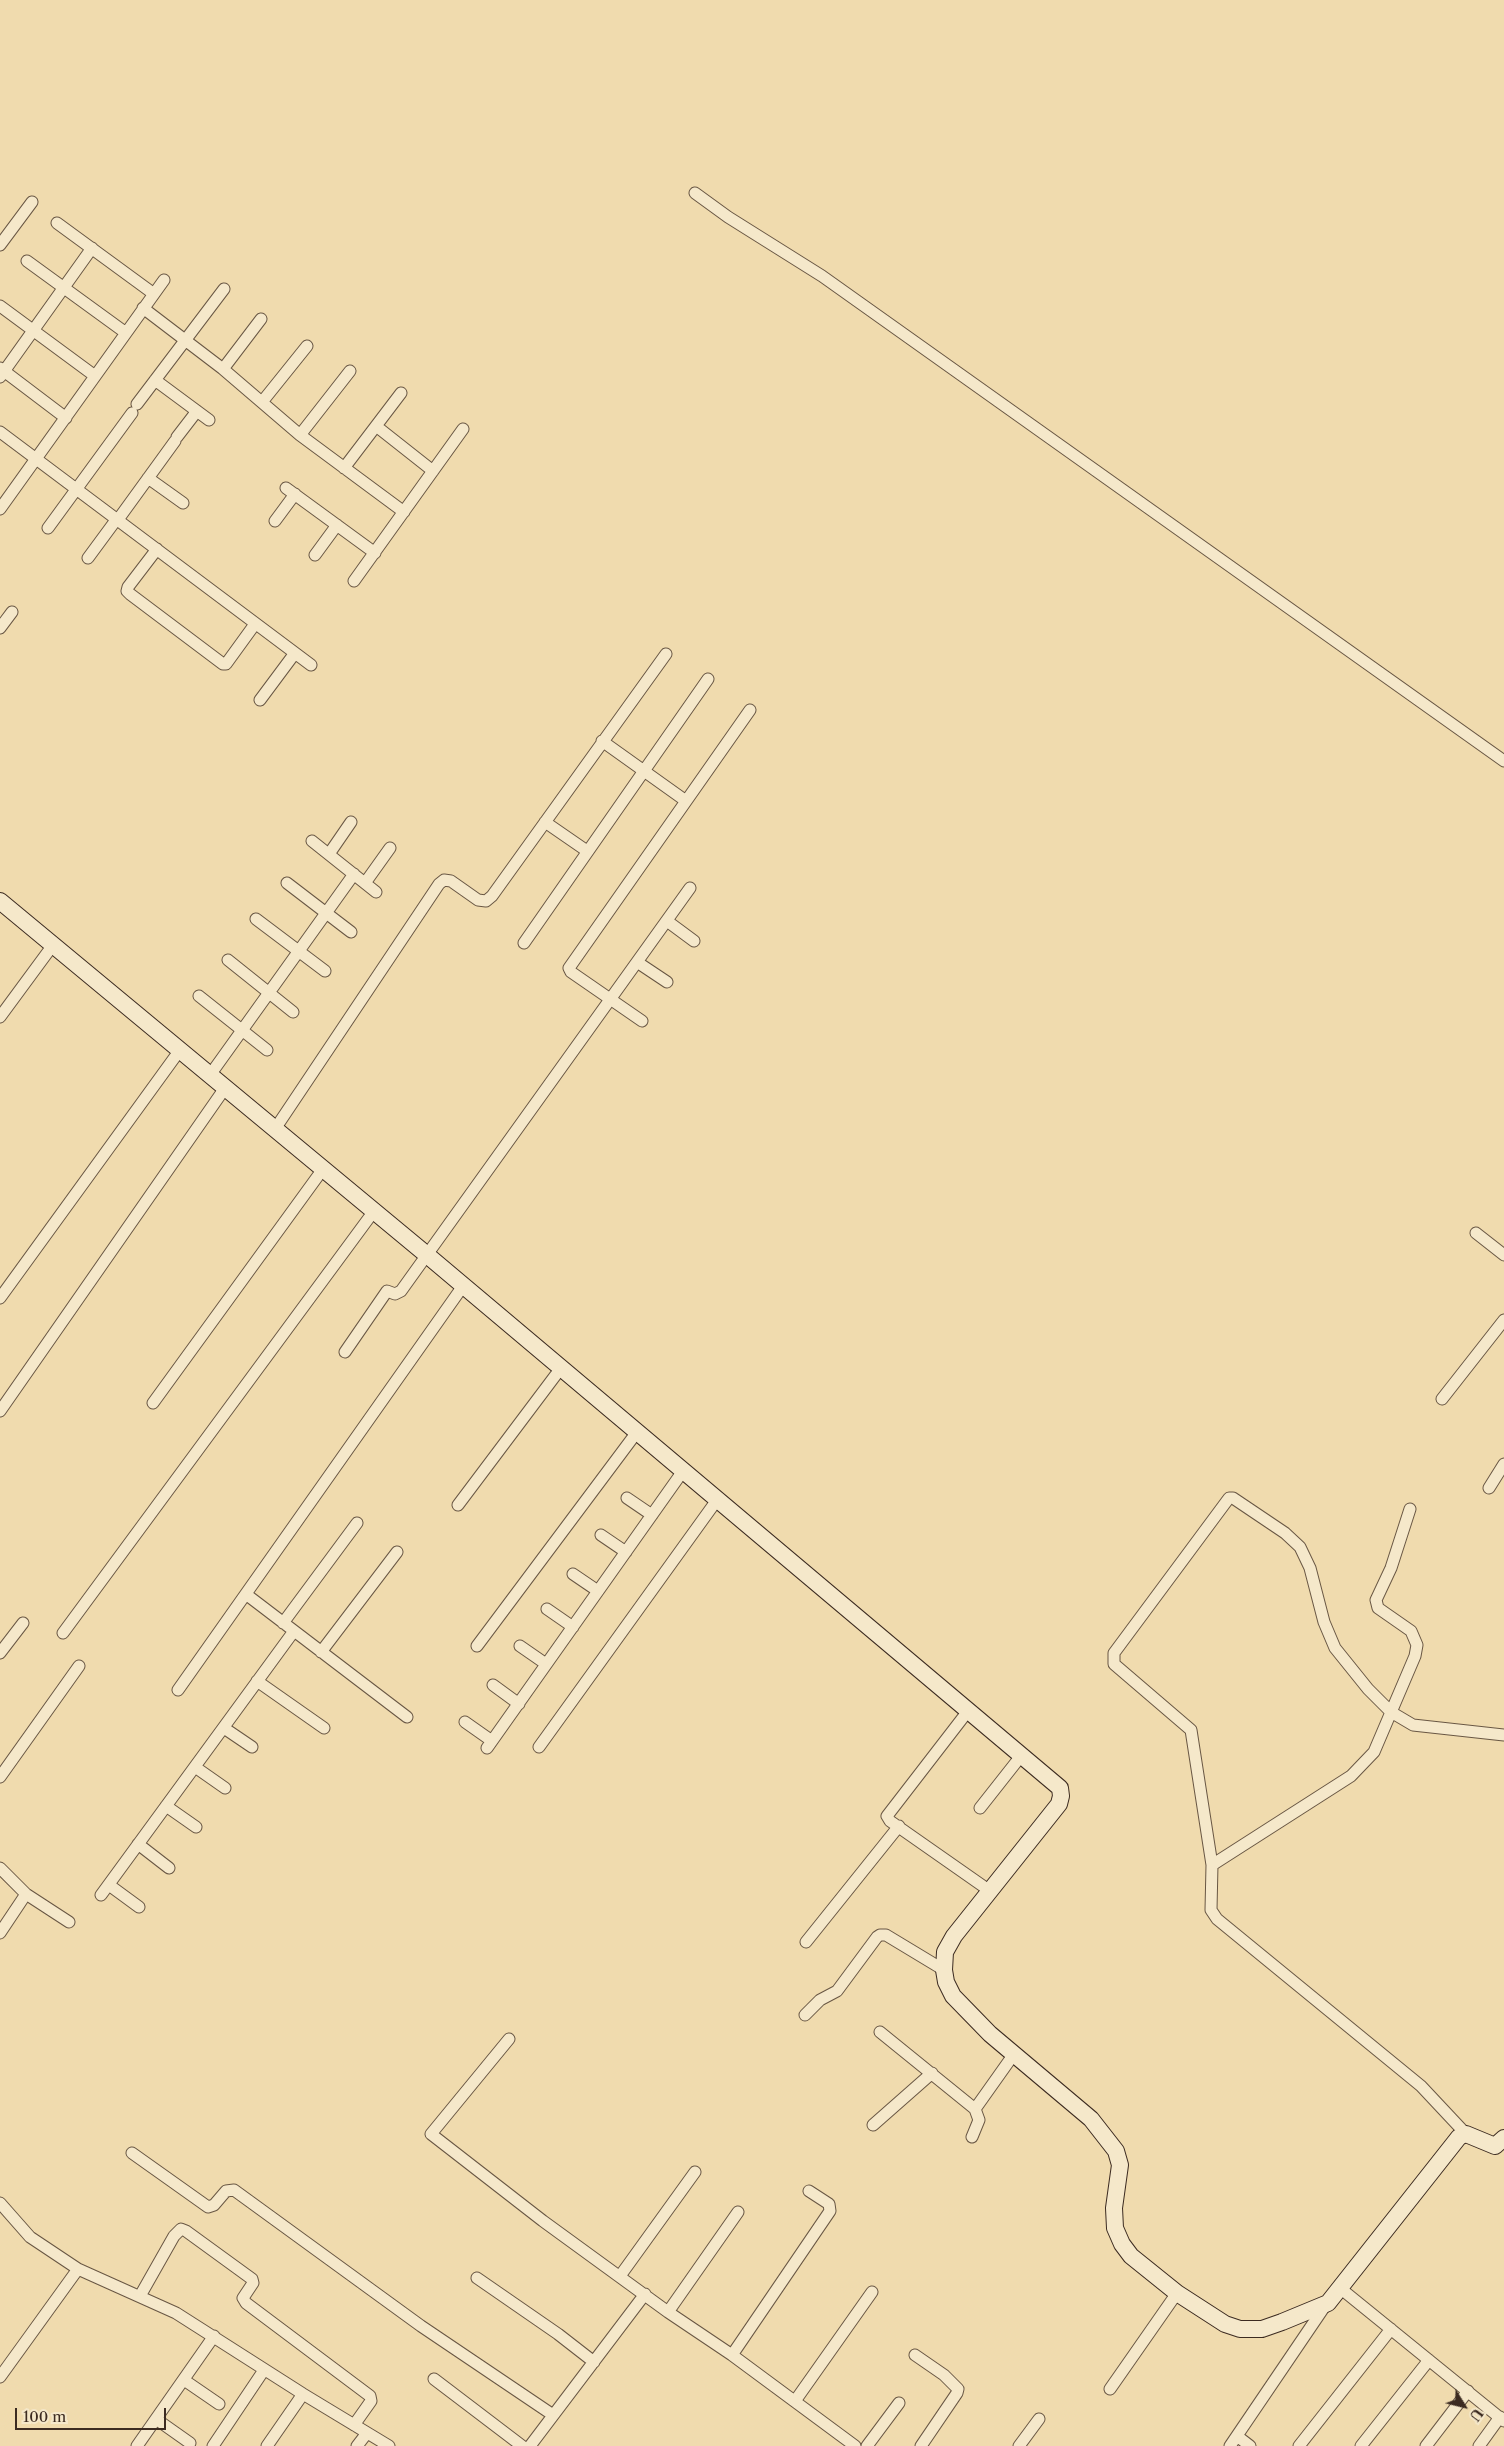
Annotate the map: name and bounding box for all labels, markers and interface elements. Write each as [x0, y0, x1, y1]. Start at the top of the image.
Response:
north arrow [1439, 2381, 1489, 2431]
scale bar [18, 2398, 169, 2430]
text: U [1466, 2405, 1487, 2425]
text: 100 m [23, 2407, 66, 2426]

